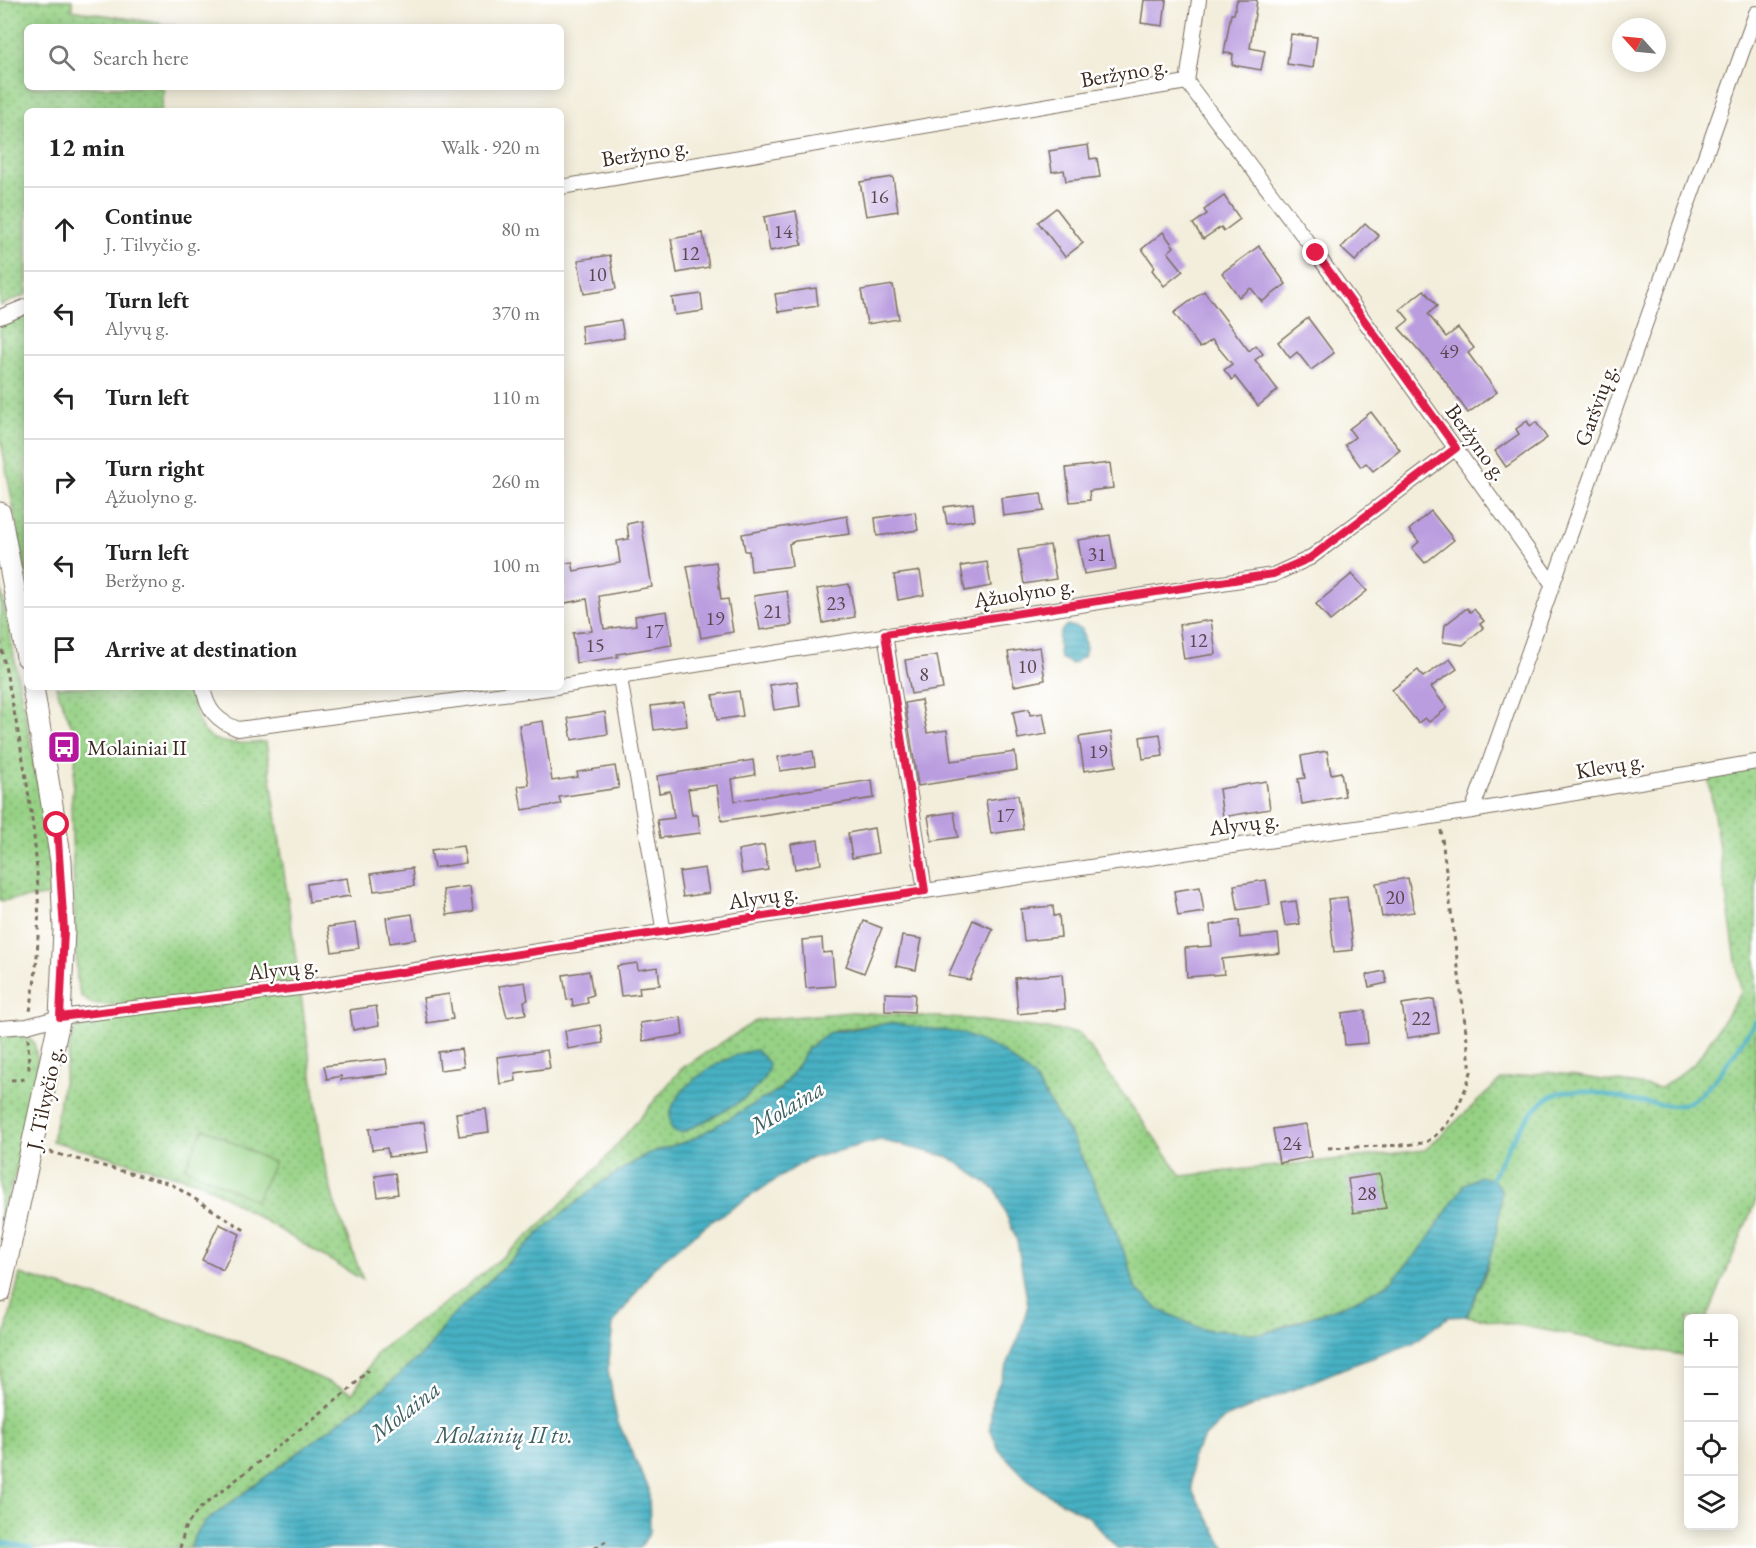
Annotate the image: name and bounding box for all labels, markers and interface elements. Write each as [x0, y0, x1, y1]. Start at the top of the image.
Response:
north arrow [1612, 18, 1666, 72]
search box [24, 24, 564, 90]
icon: search [45, 41, 78, 74]
text: Search here [93, 43, 188, 72]
street label: Beržyno g. [1078, 51, 1170, 94]
text: 12 min [48, 130, 125, 164]
street label: Beržyno g. [599, 131, 691, 174]
text: Walk · 920 m [441, 134, 540, 160]
house number: 16 [869, 183, 889, 209]
text: Continue [105, 202, 192, 231]
icon: ahead [48, 213, 81, 246]
text: 80 m [501, 216, 540, 242]
house number: 14 [773, 218, 793, 244]
text: J. Tilvyčio g. [105, 231, 201, 257]
route end [1302, 239, 1328, 265]
house number: 12 [680, 240, 700, 266]
house number: 10 [587, 261, 607, 287]
text: Turn left [105, 286, 189, 315]
icon: left [48, 297, 81, 330]
text: 370 m [492, 300, 540, 326]
text: Alyvų g. [105, 315, 169, 341]
house number: 49 [1439, 338, 1459, 364]
street label: Garšvių g. [1567, 360, 1624, 450]
icon: left [48, 381, 81, 414]
text: Turn left [105, 383, 189, 412]
text: 110 m [492, 384, 540, 410]
street label: Beržyno g. [1439, 398, 1514, 487]
text: Turn right [105, 454, 204, 483]
icon: right [48, 465, 81, 498]
text: 260 m [492, 468, 540, 494]
text: Ąžuolyno g. [105, 483, 197, 509]
text: Turn left [105, 538, 189, 567]
house number: 31 [1087, 541, 1107, 567]
icon: left [48, 549, 81, 582]
text: 100 m [492, 552, 540, 578]
text: Beržyno g. [105, 567, 185, 593]
street label: Ąžuolyno g. [971, 570, 1077, 615]
house number: 23 [826, 590, 846, 616]
house number: 21 [763, 598, 783, 624]
house number: 19 [705, 605, 725, 631]
house number: 17 [644, 618, 664, 644]
house number: 12 [1188, 627, 1208, 653]
house number: 15 [585, 632, 605, 658]
icon: arrive [48, 633, 81, 666]
text: Arrive at destination [105, 635, 297, 664]
house number: 10 [1017, 653, 1037, 679]
house number: 8 [919, 661, 929, 687]
bus stop icon: Molainiai II [46, 729, 82, 765]
place label: Molainiai II [87, 733, 187, 762]
house number: 19 [1088, 738, 1108, 764]
street label: Klevų g. [1574, 745, 1647, 786]
house number: 17 [995, 802, 1015, 828]
street label: Alyvų g. [1206, 804, 1281, 843]
route start [43, 811, 69, 837]
street label: Alyvų g. [725, 877, 800, 916]
house number: 20 [1385, 884, 1405, 910]
street label: Alyvų g. [245, 950, 320, 987]
house number: 22 [1411, 1005, 1431, 1031]
street label: J. Tilvyčio g. [19, 1044, 70, 1155]
water label: Molaina [742, 1072, 830, 1142]
house number: 24 [1282, 1130, 1302, 1156]
house number: 28 [1357, 1180, 1377, 1206]
map controls [1684, 1314, 1738, 1530]
button: + [1684, 1314, 1738, 1368]
button: − [1684, 1368, 1738, 1422]
water label: Molaina [361, 1373, 446, 1449]
water label: Molainių II tv. [433, 1419, 573, 1450]
button: locate [1684, 1422, 1738, 1476]
button: layers [1684, 1476, 1738, 1530]

